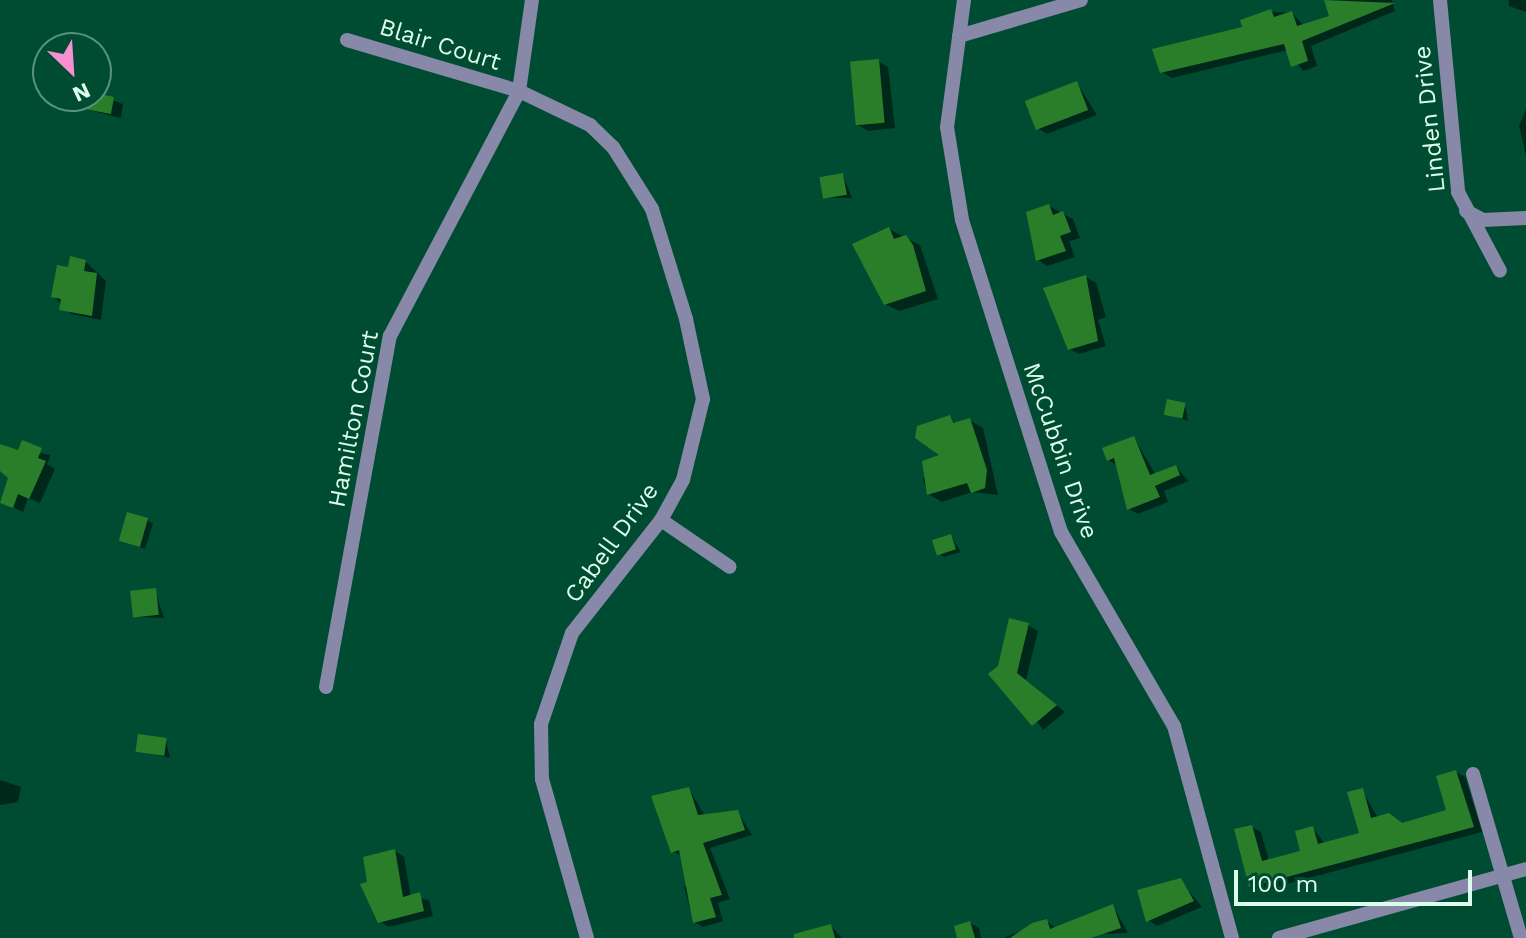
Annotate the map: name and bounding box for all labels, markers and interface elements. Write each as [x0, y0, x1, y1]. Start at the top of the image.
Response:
street label: Blair Court [376, 13, 504, 77]
north arrow [32, 32, 112, 112]
street label: Linden Drive [1408, 44, 1452, 194]
text: N [69, 78, 94, 107]
street label: Hamilton Court [323, 328, 385, 510]
street label: McCubbin Drive [1016, 359, 1104, 543]
street label: Cabell Drive [559, 477, 665, 609]
scale bar [1238, 854, 1476, 904]
text: 100 m [1248, 870, 1318, 898]

